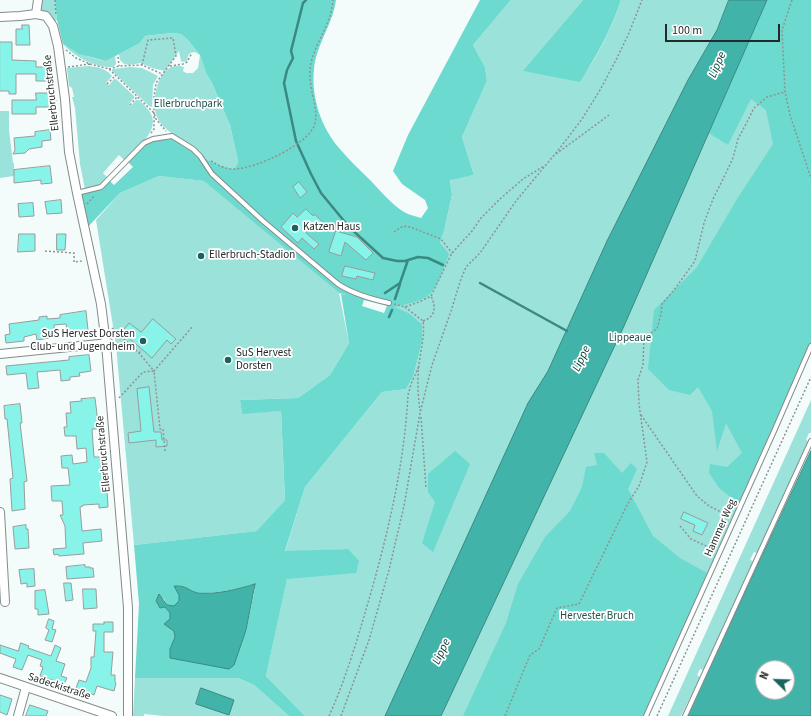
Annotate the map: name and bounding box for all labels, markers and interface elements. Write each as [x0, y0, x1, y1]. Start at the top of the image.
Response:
scale bar [667, 16, 782, 42]
text: 100 m [672, 22, 702, 39]
water label: Lippe [706, 50, 730, 80]
street label: Ellerbruchstraße [41, 54, 63, 132]
park label: Ellerbruchpark [154, 98, 222, 112]
place label: Katzen Haus [303, 221, 360, 235]
marker: Katzen Haus [290, 223, 300, 233]
place label: Ellerbruch-Stadion [209, 249, 295, 263]
marker: Ellerbruch-Stadion [196, 251, 206, 261]
place label: SuS Hervest Dorsten Club- und Jugendheim [30, 328, 135, 354]
park label: Lippeaue [609, 332, 651, 346]
marker: SuS Hervest Dorsten Club- und Jugendheim [138, 336, 148, 346]
water label: Lippe [570, 344, 594, 374]
place label: SuS Hervest Dorsten [236, 347, 291, 373]
marker: SuS Hervest Dorsten [223, 355, 233, 365]
street label: Ellerbruchstraße [94, 415, 114, 493]
street label: Hammer Weg [702, 497, 740, 559]
park label: Hervester Bruch [560, 610, 634, 624]
water label: Lippe [430, 637, 454, 667]
north arrow [755, 660, 795, 700]
text: N [756, 669, 773, 682]
street label: Sadeckistraße [26, 671, 92, 703]

